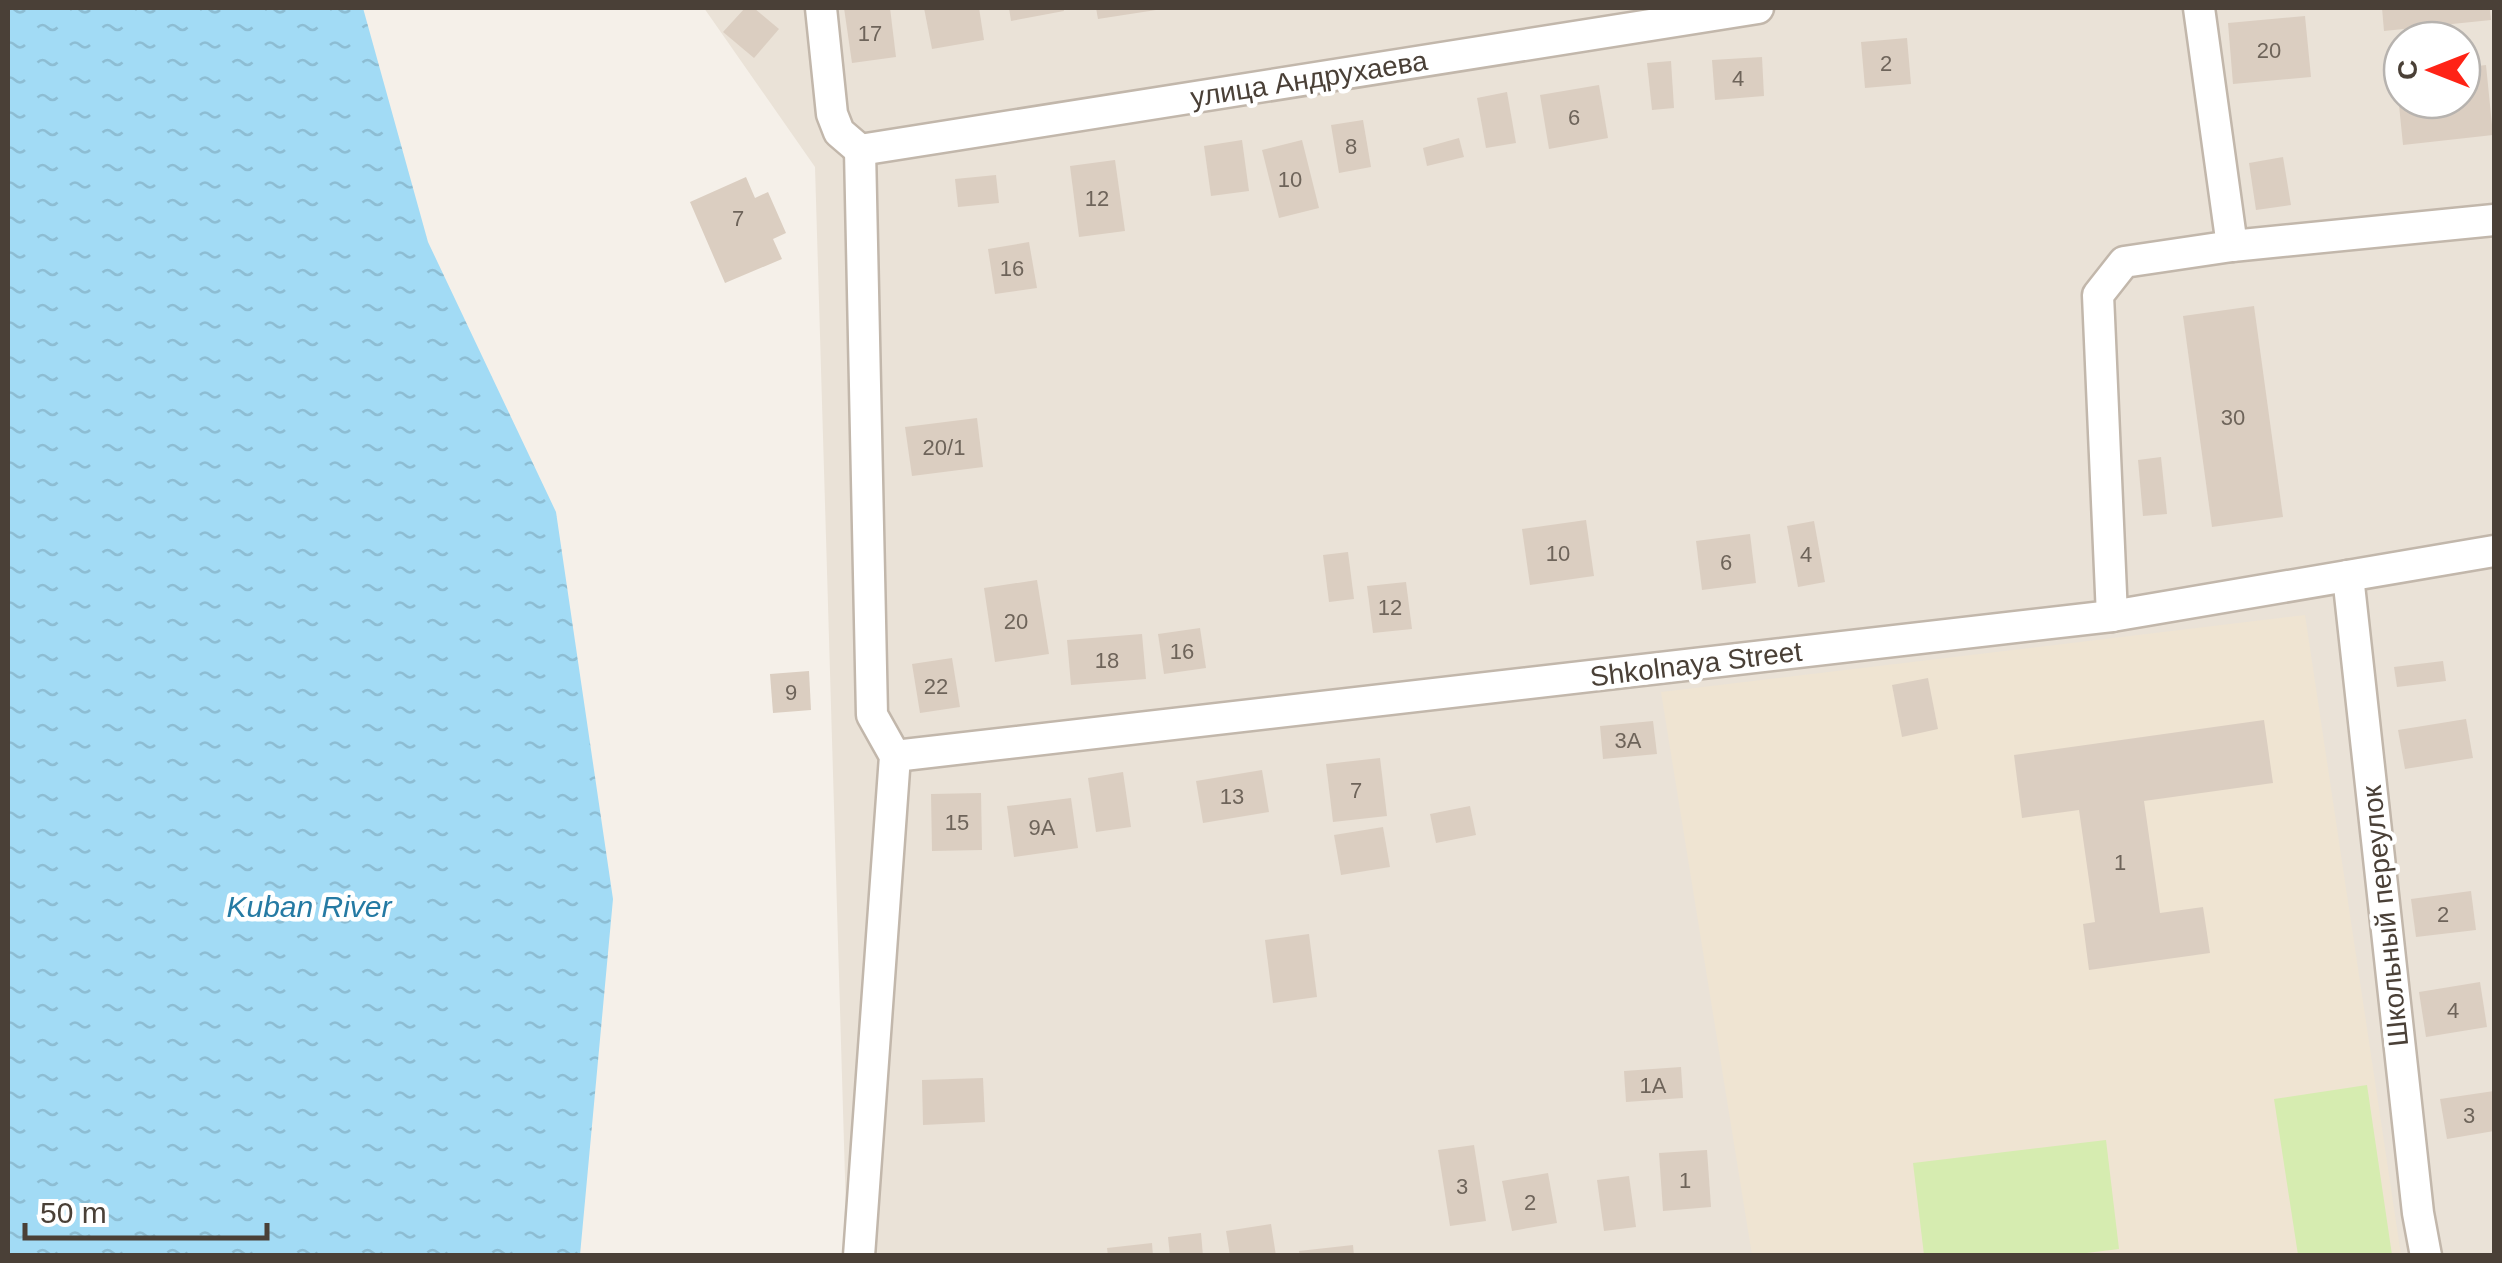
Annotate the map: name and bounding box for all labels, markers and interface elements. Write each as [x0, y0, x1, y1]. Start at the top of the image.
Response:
north arrow [2382, 20, 2482, 120]
house number: 17 [858, 21, 882, 46]
house number: 20 [2257, 38, 2281, 63]
street label: улица Андрухаева [1188, 45, 1430, 113]
house number: 2 [1880, 51, 1892, 76]
text: С [2392, 60, 2423, 80]
house number: 4 [1732, 66, 1744, 91]
house number: 6 [1568, 105, 1580, 130]
house number: 8 [1345, 134, 1357, 159]
house number: 10 [1278, 167, 1302, 192]
house number: 12 [1085, 186, 1109, 211]
house number: 7 [732, 206, 744, 231]
house number: 16 [1000, 256, 1024, 281]
house number: 30 [2221, 405, 2245, 430]
house number: 20/1 [923, 435, 965, 460]
house number: 10 [1546, 541, 1570, 566]
house number: 4 [1800, 542, 1812, 567]
house number: 6 [1720, 550, 1732, 575]
house number: 12 [1378, 595, 1402, 620]
house number: 20 [1004, 609, 1028, 634]
street label: Shkolnaya Street [1588, 636, 1804, 692]
house number: 16 [1170, 639, 1194, 664]
house number: 18 [1095, 648, 1119, 673]
house number: 22 [924, 674, 948, 699]
house number: 9 [785, 680, 797, 705]
house number: 3А [1615, 728, 1642, 753]
house number: 7 [1350, 778, 1362, 803]
street label: Школьный переулок [2356, 783, 2414, 1048]
house number: 13 [1220, 784, 1244, 809]
house number: 15 [945, 810, 969, 835]
house number: 9А [1029, 815, 1056, 840]
house number: 1 [2114, 850, 2126, 875]
water label: Kuban River [226, 890, 393, 923]
house number: 2 [2437, 902, 2449, 927]
house number: 4 [2447, 998, 2459, 1023]
house number: 1А [1640, 1073, 1667, 1098]
house number: 3 [2463, 1103, 2475, 1128]
house number: 1 [1679, 1168, 1691, 1193]
house number: 3 [1456, 1174, 1468, 1199]
scale bar [25, 1178, 268, 1240]
house number: 2 [1524, 1190, 1536, 1215]
text: 50 m [40, 1196, 107, 1229]

